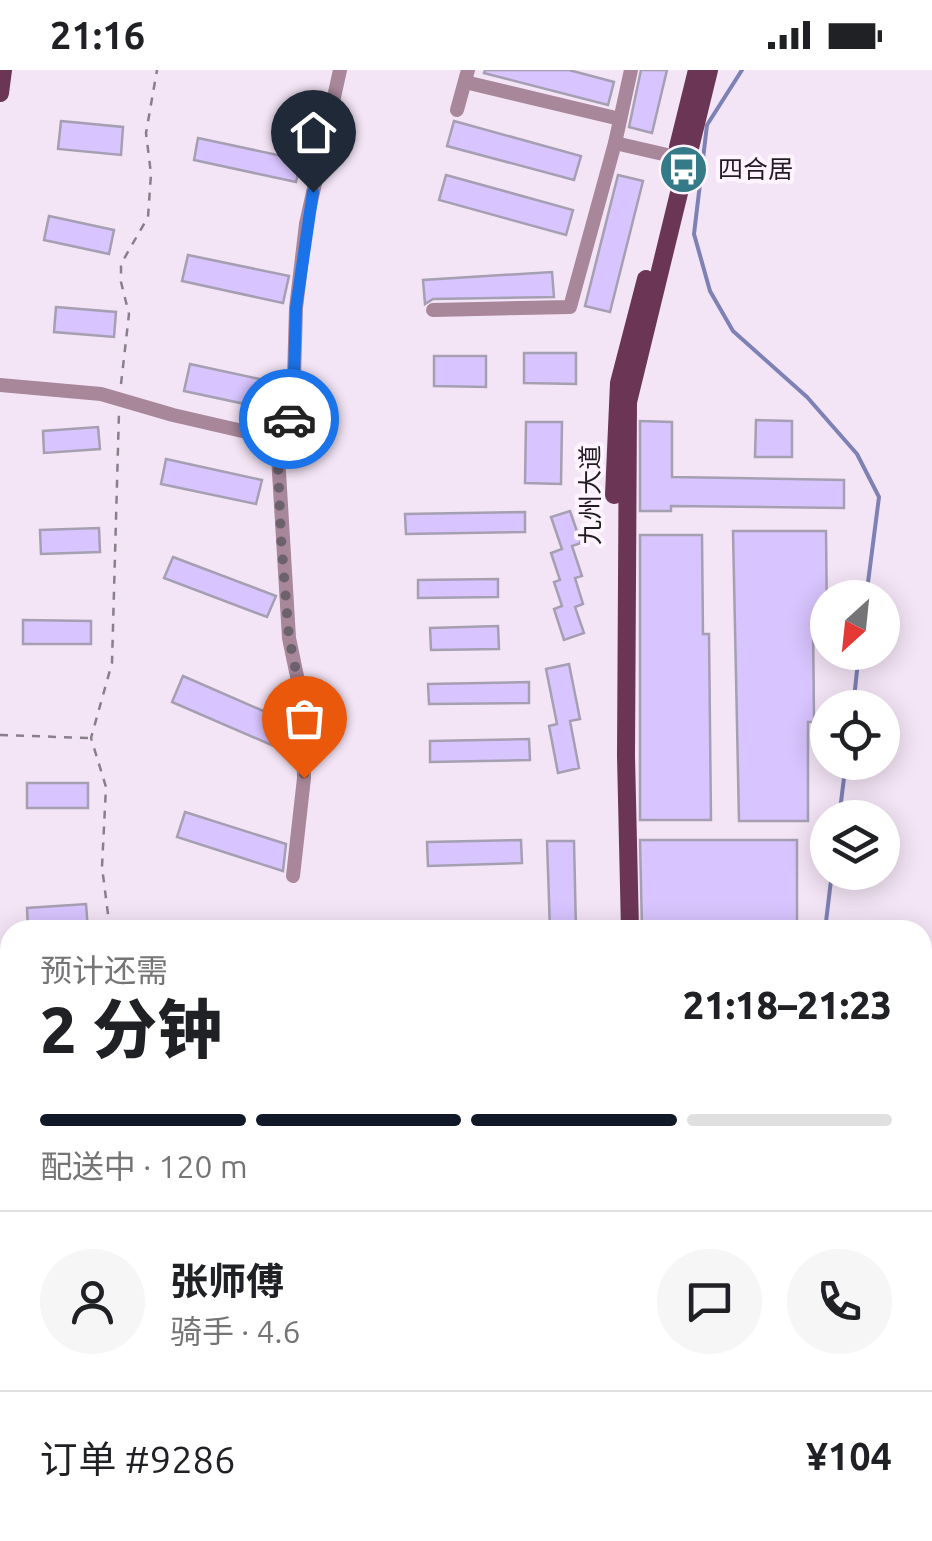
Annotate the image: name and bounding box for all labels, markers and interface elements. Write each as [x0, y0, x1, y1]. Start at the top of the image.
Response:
text: 21:16 [50, 14, 145, 56]
pin [271, 90, 356, 193]
icon: home [286, 105, 341, 160]
bus stop icon: 四合居 [657, 143, 709, 195]
place label: 四合居 [718, 155, 793, 183]
courier [239, 369, 339, 469]
icon: car [262, 392, 317, 447]
street label: 九州大道 [576, 445, 604, 545]
north arrow [810, 580, 900, 670]
map controls [810, 580, 900, 890]
pin [262, 676, 347, 779]
button: locate [810, 690, 900, 780]
icon: bag [277, 691, 332, 746]
button: layers [810, 800, 900, 890]
text: 预计还需 [40, 952, 168, 988]
text: 21:18–21:23 [683, 984, 892, 1026]
text: 2 分钟 [40, 992, 222, 1065]
text: 配送中 · 120 m [40, 1148, 248, 1184]
button: person [40, 1249, 145, 1354]
button: chat [657, 1249, 762, 1354]
button: phone [787, 1249, 892, 1354]
text: 张师傅 [170, 1260, 284, 1302]
text: 骑手 · 4.6 [170, 1313, 301, 1349]
text: ¥104 [806, 1435, 892, 1477]
text: 订单 #9286 [40, 1438, 235, 1480]

